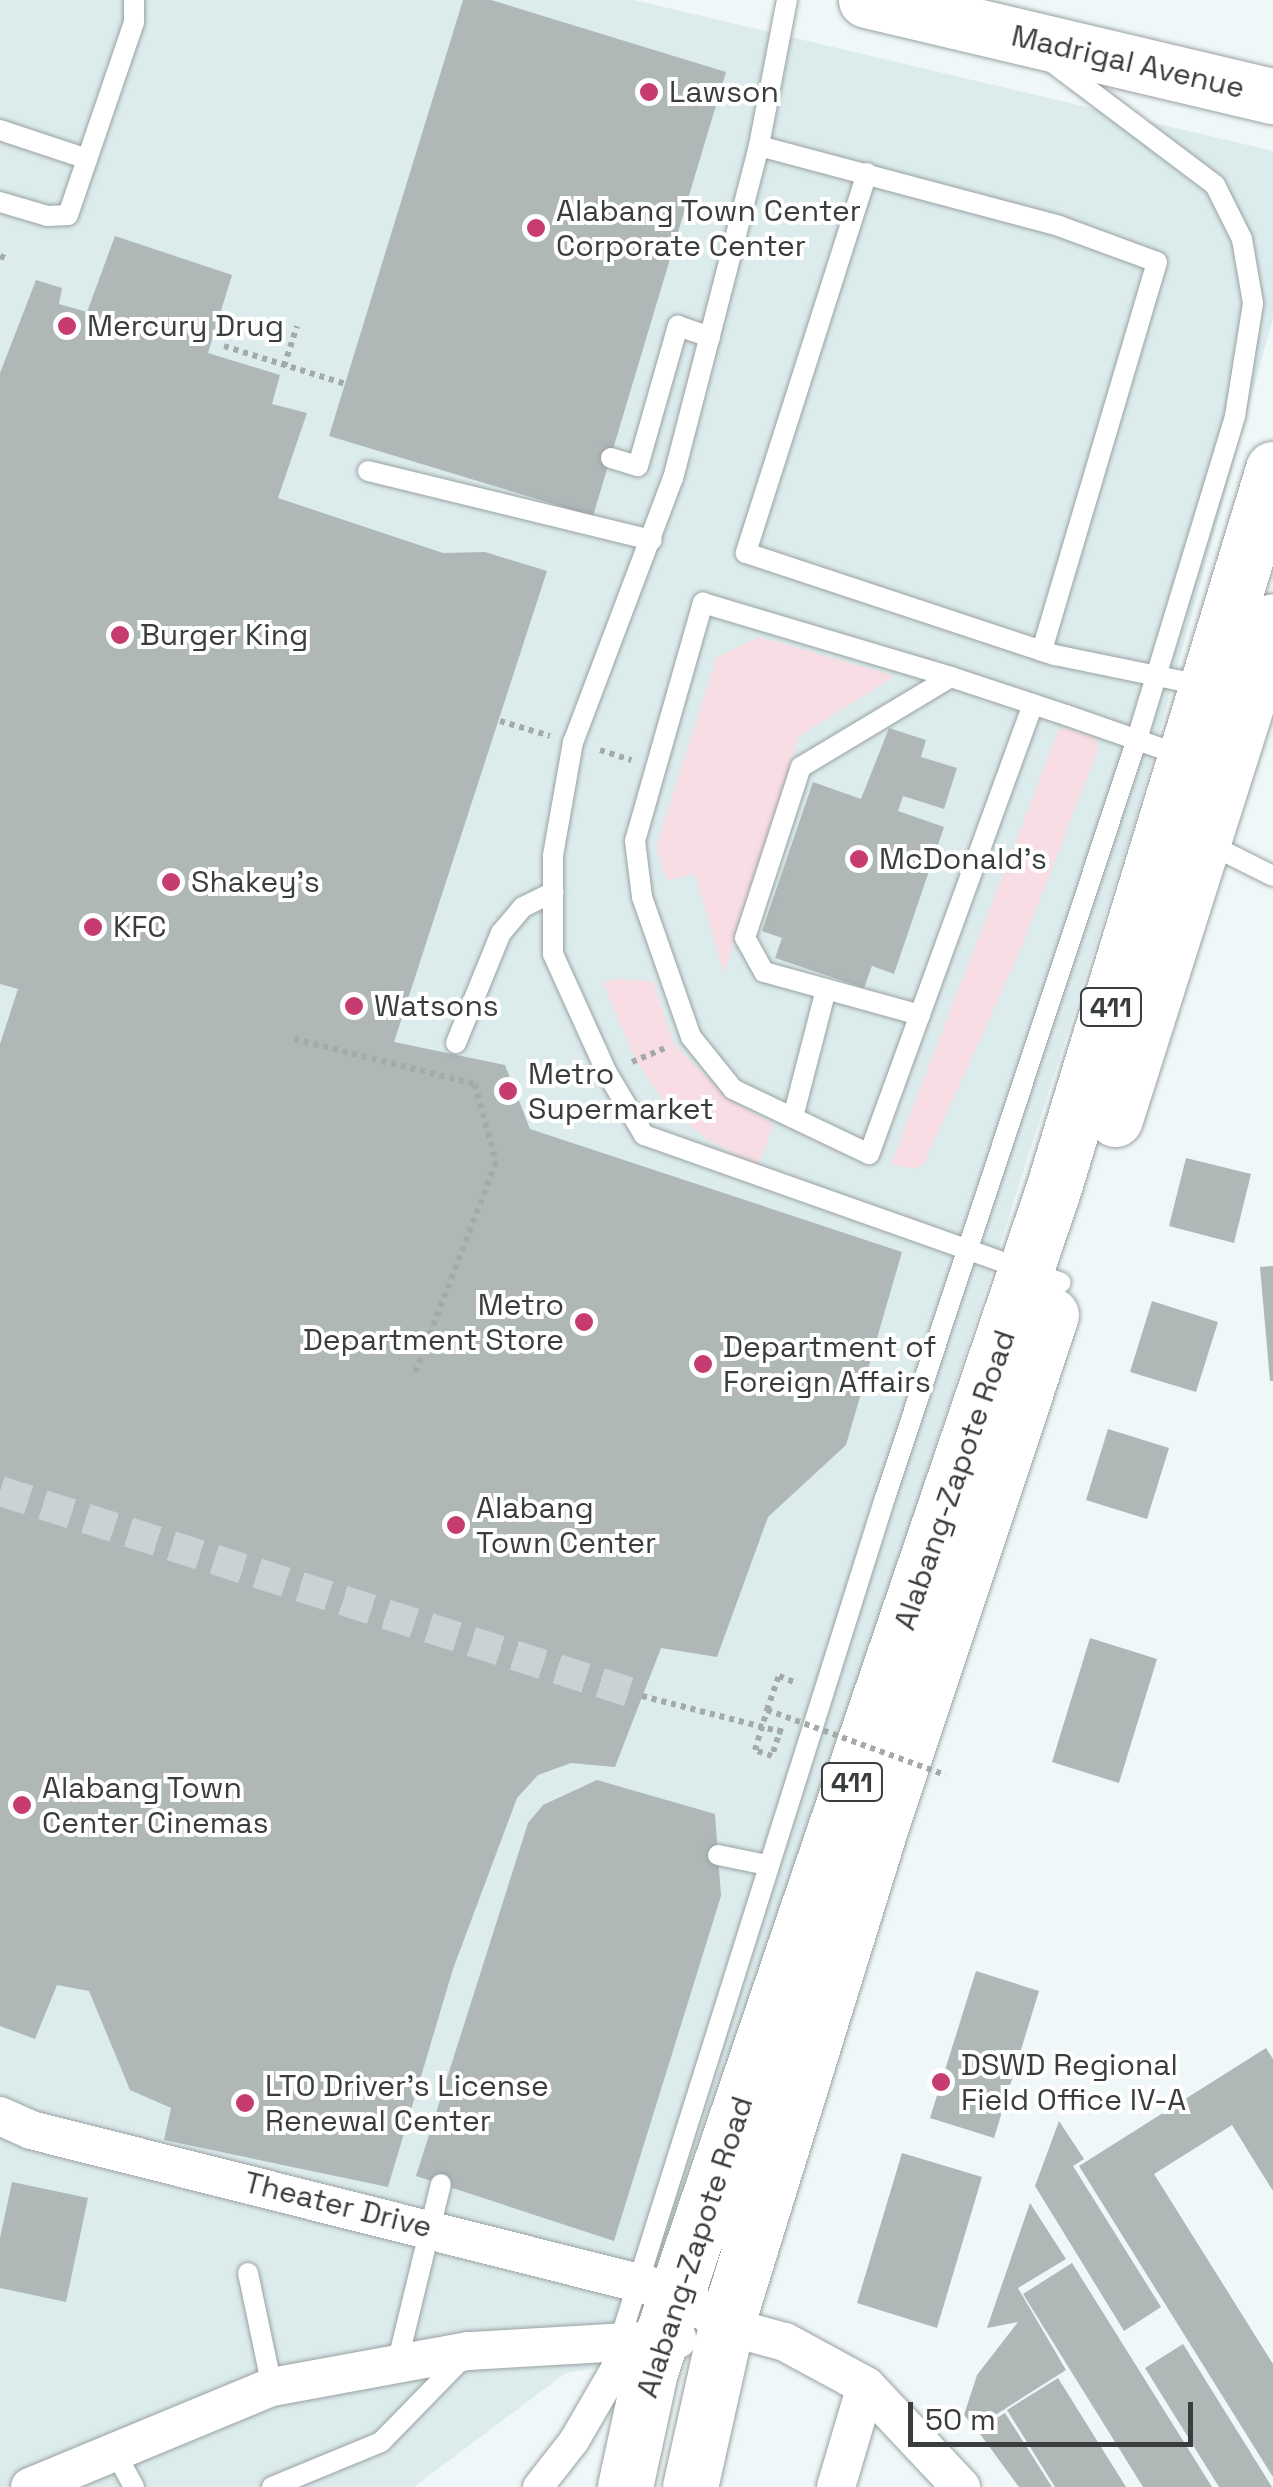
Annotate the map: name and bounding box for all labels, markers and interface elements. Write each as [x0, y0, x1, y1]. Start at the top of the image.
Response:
street label: Madrigal Avenue [1008, 18, 1248, 106]
place label: Lawson [669, 74, 779, 110]
marker: Lawson [638, 81, 660, 103]
place label: Alabang Town Center Corporate Center [556, 193, 862, 264]
marker: Alabang Town Center Corporate Center [525, 217, 547, 239]
place label: Mercury Drug [87, 308, 284, 344]
marker: Mercury Drug [56, 315, 78, 337]
place label: Burger King [140, 617, 308, 653]
marker: Burger King [109, 624, 131, 646]
place label: McDonald's [879, 841, 1047, 877]
marker: McDonald's [848, 848, 870, 870]
place label: Shakey's [191, 864, 320, 900]
marker: Shakey's [160, 871, 182, 893]
place label: KFC [113, 909, 167, 945]
marker: KFC [82, 916, 104, 938]
road number: 411 [1078, 984, 1144, 1030]
place label: Watsons [374, 988, 499, 1024]
marker: Watsons [343, 995, 365, 1017]
place label: Metro Supermarket [528, 1056, 714, 1126]
marker: Metro Supermarket [497, 1080, 519, 1102]
place label: Metro Department Store [303, 1287, 564, 1358]
marker: Metro Department Store [573, 1311, 595, 1333]
street label: Alabang-Zapote Road [887, 1325, 1023, 1635]
place label: Department of Foreign Affairs [723, 1329, 937, 1400]
marker: Department of Foreign Affairs [692, 1353, 714, 1375]
place label: Alabang Town Center [476, 1490, 656, 1560]
marker: Alabang Town Center [445, 1514, 467, 1536]
road number: 411 [820, 1759, 884, 1805]
place label: Alabang Town Center Cinemas [42, 1770, 269, 1840]
marker: Alabang Town Center Cinemas [11, 1794, 33, 1816]
place label: DSWD Regional Field Office IV-A [961, 2047, 1186, 2118]
place label: LTO Driver's License Renewal Center [265, 2068, 549, 2138]
marker: DSWD Regional Field Office IV-A [930, 2071, 952, 2093]
marker: LTO Driver's License Renewal Center [234, 2092, 256, 2114]
street label: Alabang-Zapote Road [629, 2092, 761, 2402]
street label: Theater Drive [240, 2164, 436, 2246]
scale bar [913, 2382, 1198, 2444]
text: 50 m [925, 2400, 996, 2439]

